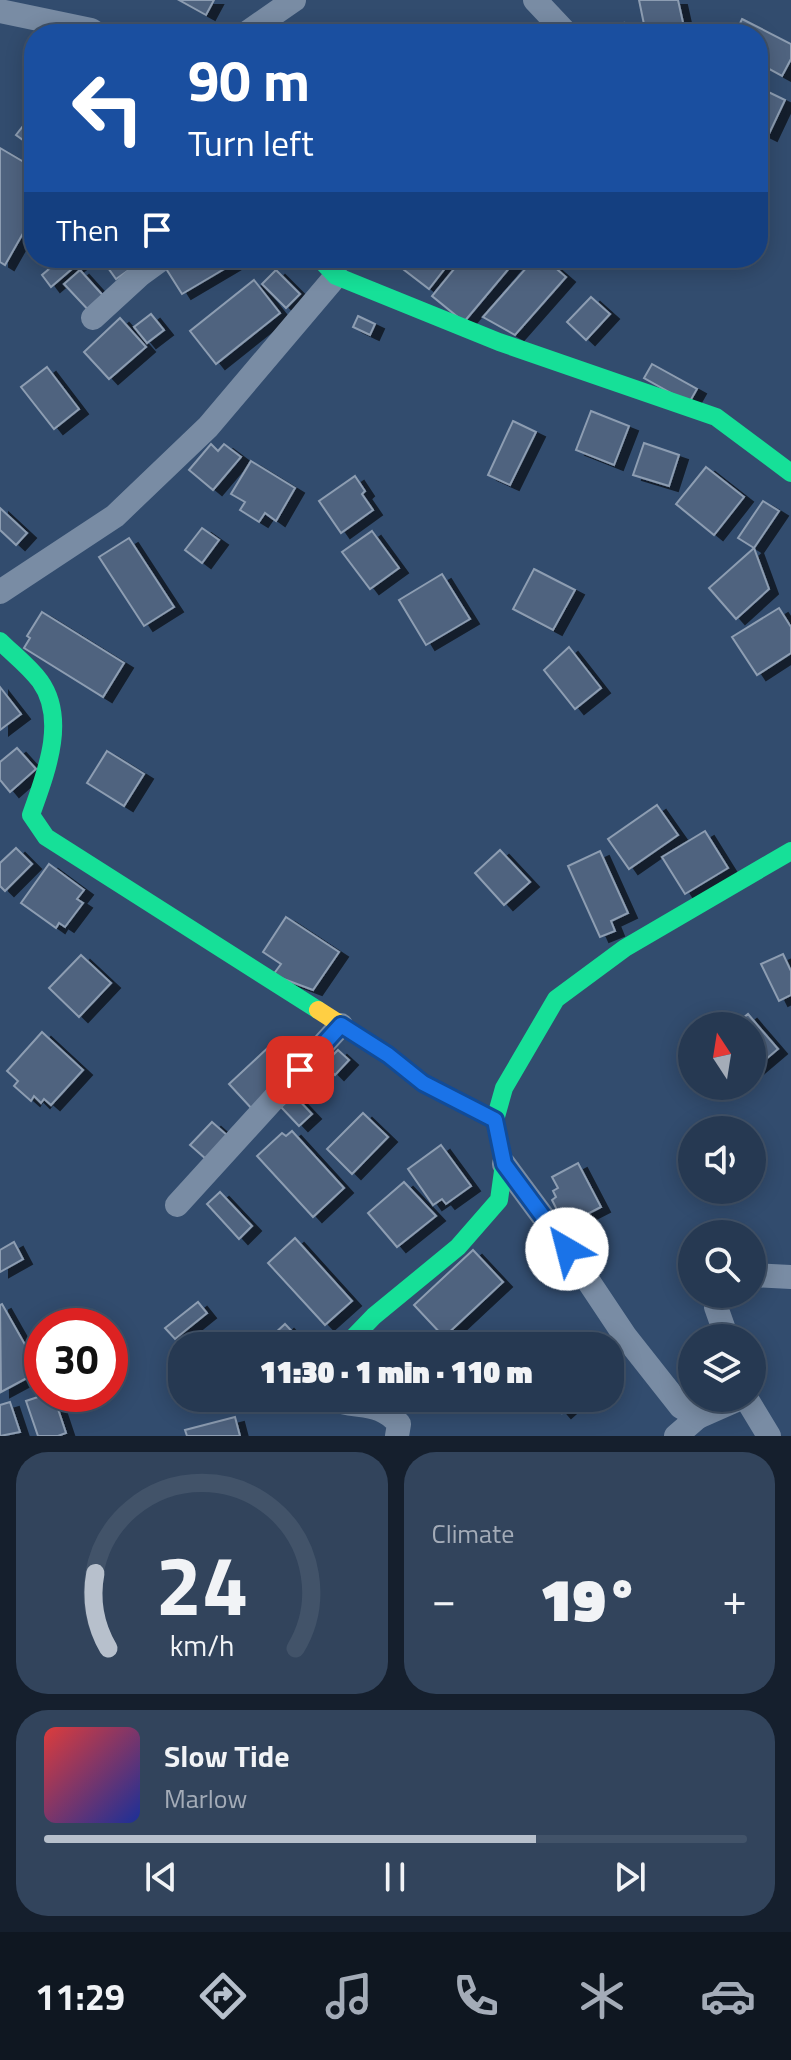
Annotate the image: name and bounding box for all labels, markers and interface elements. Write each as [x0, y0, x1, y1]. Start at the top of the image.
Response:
text: 90 m [188, 38, 310, 123]
icon: left [56, 56, 160, 160]
text: Turn left [188, 115, 314, 170]
text: Then [56, 207, 119, 253]
icon: arrive [135, 208, 179, 252]
north arrow [678, 1012, 766, 1100]
map controls [678, 1012, 766, 1412]
pin [266, 1036, 334, 1104]
icon: arrive [278, 1048, 322, 1092]
button: sound [678, 1116, 766, 1204]
position arrow [525, 1207, 609, 1291]
button: search [678, 1220, 766, 1308]
speed limit sign: 30 [24, 1308, 128, 1412]
button: layers [678, 1324, 766, 1412]
text: 11:30 · 1 min · 110 m [260, 1349, 532, 1395]
text: Climate [432, 1514, 514, 1553]
text: 24 [155, 1521, 248, 1647]
text: 19° [540, 1553, 639, 1644]
text: − [432, 1565, 456, 1632]
text: + [722, 1565, 747, 1632]
text: km/h [169, 1624, 234, 1667]
text: Slow Tide [164, 1733, 289, 1779]
text: Marlow [164, 1779, 247, 1818]
icon: previous [139, 1855, 183, 1899]
icon: pause [373, 1855, 417, 1899]
icon: next [608, 1855, 652, 1899]
icon: directions [195, 1968, 251, 2024]
icon: music [321, 1968, 377, 2024]
icon: phone [448, 1968, 504, 2024]
icon: climate [574, 1968, 630, 2024]
icon: car [700, 1968, 756, 2024]
text: 11:29 [35, 1969, 125, 2024]

